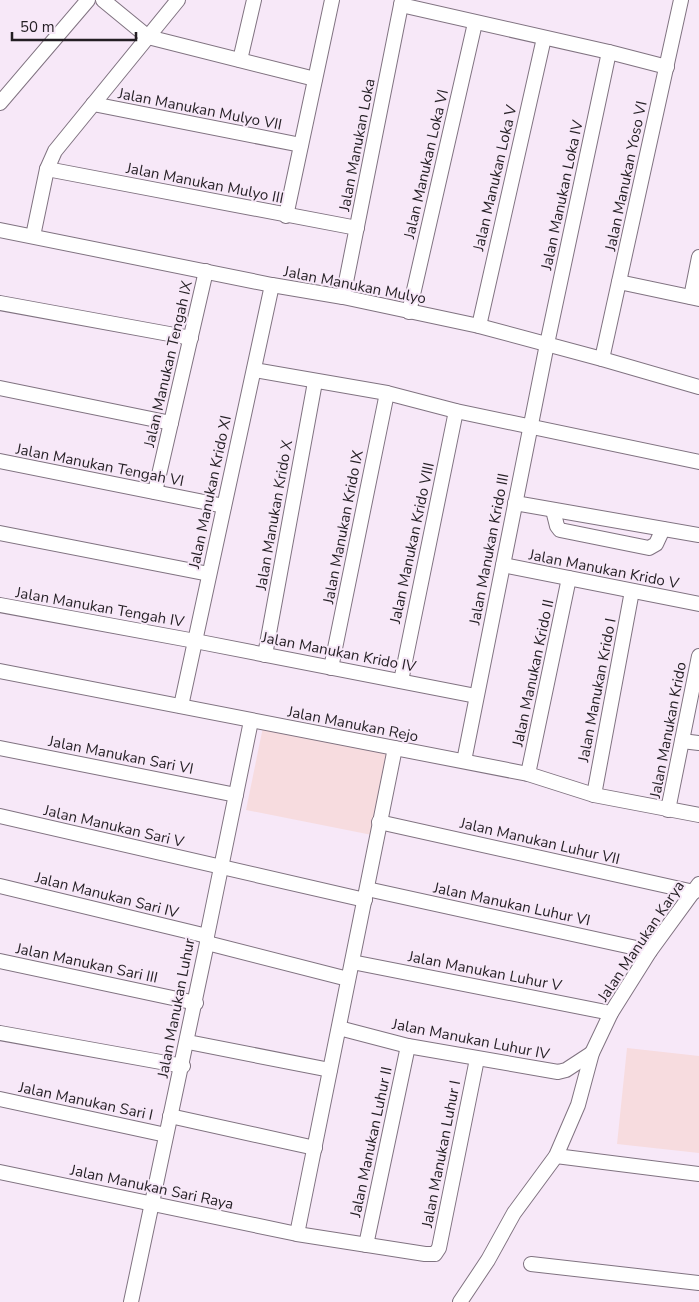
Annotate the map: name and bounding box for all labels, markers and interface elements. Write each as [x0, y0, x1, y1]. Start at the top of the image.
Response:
scale bar [12, 10, 136, 42]
text: 50 m [20, 17, 55, 37]
street label: Jalan Manukan Loka [334, 77, 380, 214]
street label: Jalan Manukan Mulyo VII [115, 83, 284, 135]
street label: Jalan Manukan Loka VI [399, 87, 453, 242]
street label: Jalan Manukan Yoso VI [600, 99, 652, 254]
street label: Jalan Manukan Loka V [468, 103, 522, 254]
street label: Jalan Manukan Loka IV [536, 118, 588, 273]
street label: Jalan Manukan Mulyo III [124, 158, 285, 208]
street label: Jalan Manukan Mulyo [281, 261, 428, 309]
street label: Jalan Manukan Tengah IX [139, 279, 197, 450]
street label: Jalan Manukan Krido XI [184, 414, 236, 571]
street label: Jalan Manukan Krido X [251, 438, 297, 593]
street label: Jalan Manukan Tengah VI [13, 439, 186, 491]
street label: Jalan Manukan Krido IX [318, 448, 368, 606]
street label: Jalan Manukan Krido VIII [385, 461, 439, 626]
street label: Jalan Manukan Krido III [464, 472, 513, 627]
street label: Jalan Manukan Krido V [526, 544, 681, 593]
street label: Jalan Manukan Tengah IV [13, 582, 186, 632]
street label: Jalan Manukan Krido II [507, 598, 558, 749]
street label: Jalan Manukan Krido I [573, 616, 621, 765]
street label: Jalan Manukan Krido IV [259, 627, 418, 677]
street label: Jalan Manukan Krido [645, 660, 691, 801]
street label: Jalan Manukan Rejo [285, 701, 420, 746]
street label: Jalan Manukan Sari VI [46, 731, 195, 779]
street label: Jalan Manukan Sari V [41, 800, 187, 852]
street label: Jalan Manukan Luhur VII [457, 813, 622, 869]
street label: Jalan Manukan Sari IV [32, 867, 181, 923]
street label: Jalan Manukan Luhur VI [431, 877, 592, 930]
street label: Jalan Manukan Karya [593, 877, 689, 1006]
street label: Jalan Manukan Luhur [152, 936, 199, 1080]
street label: Jalan Manukan Sari III [13, 938, 160, 988]
street label: Jalan Manukan Luhur V [406, 946, 564, 996]
street label: Jalan Manukan Luhur IV [390, 1014, 552, 1064]
street label: Jalan Manukan Luhur II [345, 1065, 397, 1220]
street label: Jalan Manukan Sari I [16, 1077, 155, 1125]
street label: Jalan Manukan Luhur I [417, 1079, 465, 1230]
street label: Jalan Manukan Sari Raya [68, 1160, 235, 1214]

